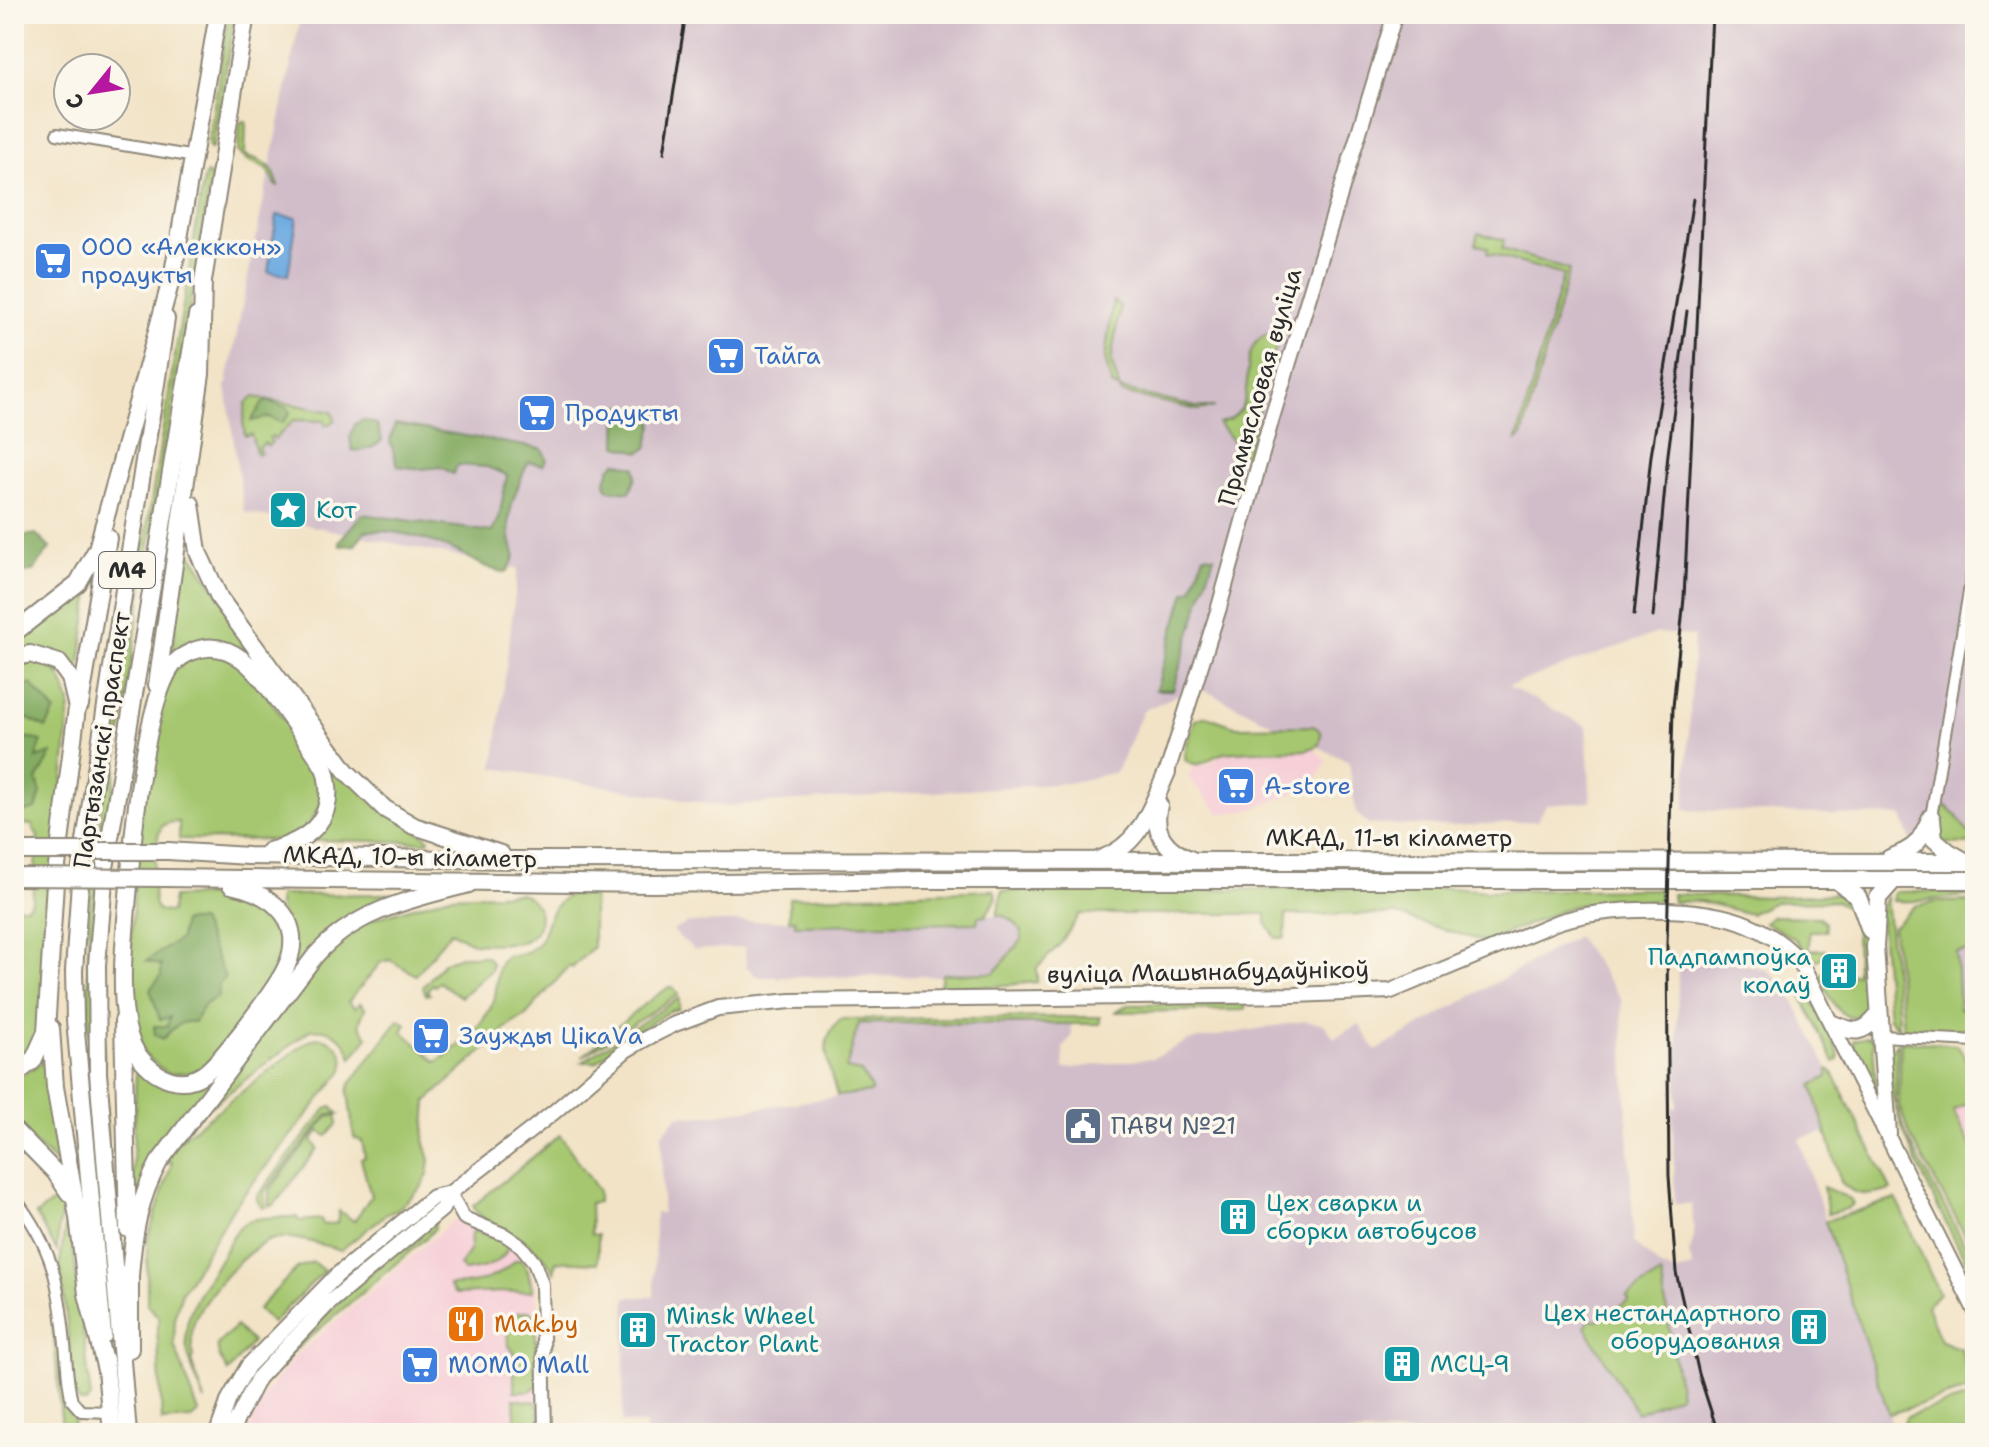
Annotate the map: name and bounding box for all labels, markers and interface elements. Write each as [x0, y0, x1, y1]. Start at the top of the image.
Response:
north arrow [52, 52, 132, 132]
text: С [59, 89, 91, 115]
place label: ООО «Алекккон» продукты [81, 231, 281, 291]
supermarket icon: ООО «Алекккон» продукты [32, 240, 74, 282]
street label: Прамысловая вуліца [1211, 265, 1309, 509]
supermarket icon: Тайга [705, 335, 747, 377]
place label: Тайга [754, 340, 821, 372]
supermarket icon: Продукты [516, 392, 558, 434]
place label: Продукты [565, 397, 679, 429]
place icon: Кот [267, 489, 309, 531]
place label: Кот [316, 494, 357, 526]
road number: М4 [99, 552, 155, 588]
street label: Партызанскі праспект [66, 609, 138, 870]
supermarket icon: А-store [1215, 765, 1257, 807]
place label: А-store [1264, 770, 1351, 802]
street label: МКАД, 11-ы кіламетр [1266, 822, 1512, 854]
street label: МКАД, 10-ы кіламетр [283, 839, 537, 875]
place label: Падпампоўка колаў [1648, 941, 1811, 1001]
building icon: Падпампоўка колаў [1818, 950, 1860, 992]
street label: вуліца Машынабудаўнікоў [1047, 953, 1369, 991]
supermarket icon: Заужды ЦікаVа [410, 1015, 452, 1057]
place label: Заужды ЦікаVа [459, 1020, 643, 1052]
public building icon: ПАВЧ №21 [1062, 1105, 1104, 1147]
place label: ПАВЧ №21 [1111, 1110, 1236, 1142]
place label: Цех сварки и сборки автобусов [1266, 1187, 1477, 1247]
building icon: Цех сварки и сборки автобусов [1217, 1196, 1259, 1238]
place label: Цех нестандартного оборудования [1543, 1297, 1781, 1357]
place label: Minsk Wheel Tractor Plant [666, 1300, 819, 1360]
restaurant icon: Mak.by [445, 1303, 487, 1345]
building icon: Цех нестандартного оборудования [1788, 1306, 1830, 1348]
place label: Mak.by [494, 1308, 578, 1340]
building icon: Minsk Wheel Tractor Plant [617, 1309, 659, 1351]
building icon: МСЦ-9 [1381, 1343, 1423, 1385]
supermarket icon: MOMO Mall [399, 1344, 441, 1386]
place label: МСЦ-9 [1430, 1348, 1510, 1380]
place label: MOMO Mall [448, 1349, 590, 1381]

